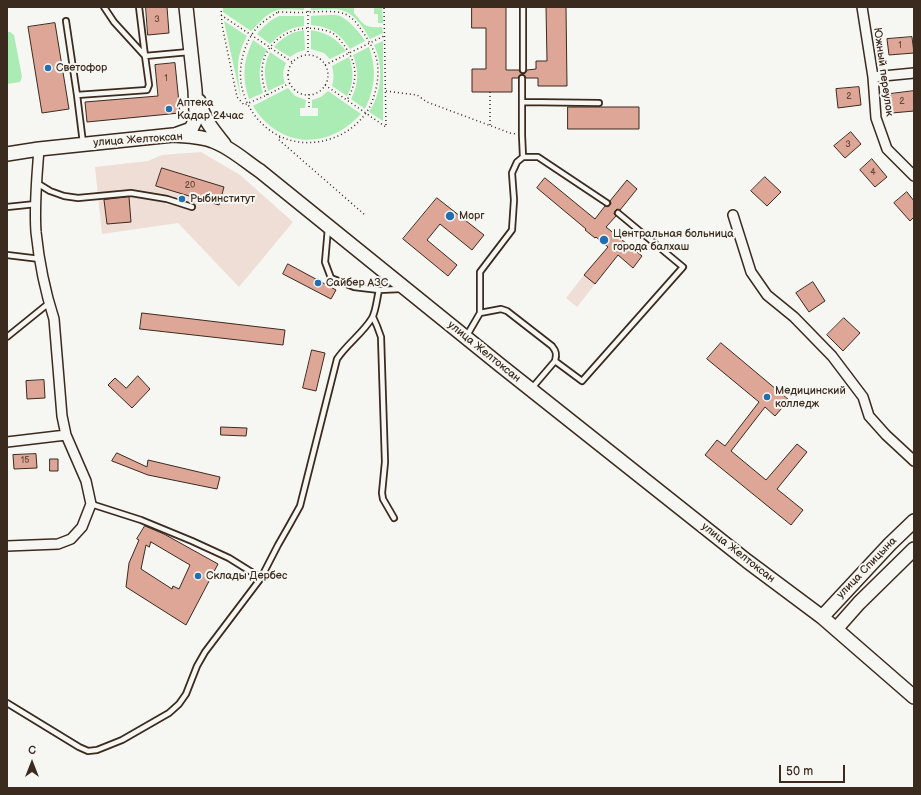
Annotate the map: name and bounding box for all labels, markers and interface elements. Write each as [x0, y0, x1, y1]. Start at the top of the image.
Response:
house number: 3 [154, 15, 160, 25]
street label: Южный переулок [870, 27, 896, 117]
house number: 1 [898, 41, 902, 51]
place label: Светофор [56, 61, 107, 75]
marker: Светофор [43, 63, 53, 73]
house number: 1 [164, 74, 168, 84]
house number: 2 [846, 92, 852, 102]
place label: Аптека Кадар 24час [177, 96, 244, 122]
house number: 2 [899, 97, 905, 107]
marker: Аптека Кадар 24час [164, 104, 174, 114]
street label: улица Желтоксан [93, 130, 183, 150]
house number: 3 [845, 140, 851, 150]
house number: 4 [870, 168, 876, 178]
house number: 20 [185, 181, 195, 191]
place label: Рыбинститут [190, 192, 255, 206]
marker: Рыбинститут [177, 194, 187, 204]
place label: Морг [459, 209, 484, 223]
marker: Морг [444, 210, 456, 222]
place label: Центральная больница города балхаш [613, 227, 734, 253]
marker: Центральная больница города балхаш [598, 234, 610, 246]
place label: Сайбер АЗС [326, 276, 388, 290]
marker: Сайбер АЗС [313, 278, 323, 288]
street label: улица Желтоксан [445, 319, 523, 385]
place label: Медицинский колледж [775, 384, 846, 410]
marker: Медицинский колледж [762, 392, 772, 402]
house number: 15 [21, 456, 29, 466]
street label: улица Желтоксан [699, 520, 777, 586]
street label: улица Спицына [834, 534, 900, 602]
place label: Склады Дербес [206, 569, 287, 583]
marker: Склады Дербес [193, 571, 203, 581]
north arrow [12, 743, 52, 783]
text: С [28, 744, 36, 757]
scale bar [781, 757, 847, 783]
text: 50 m [786, 764, 813, 779]

